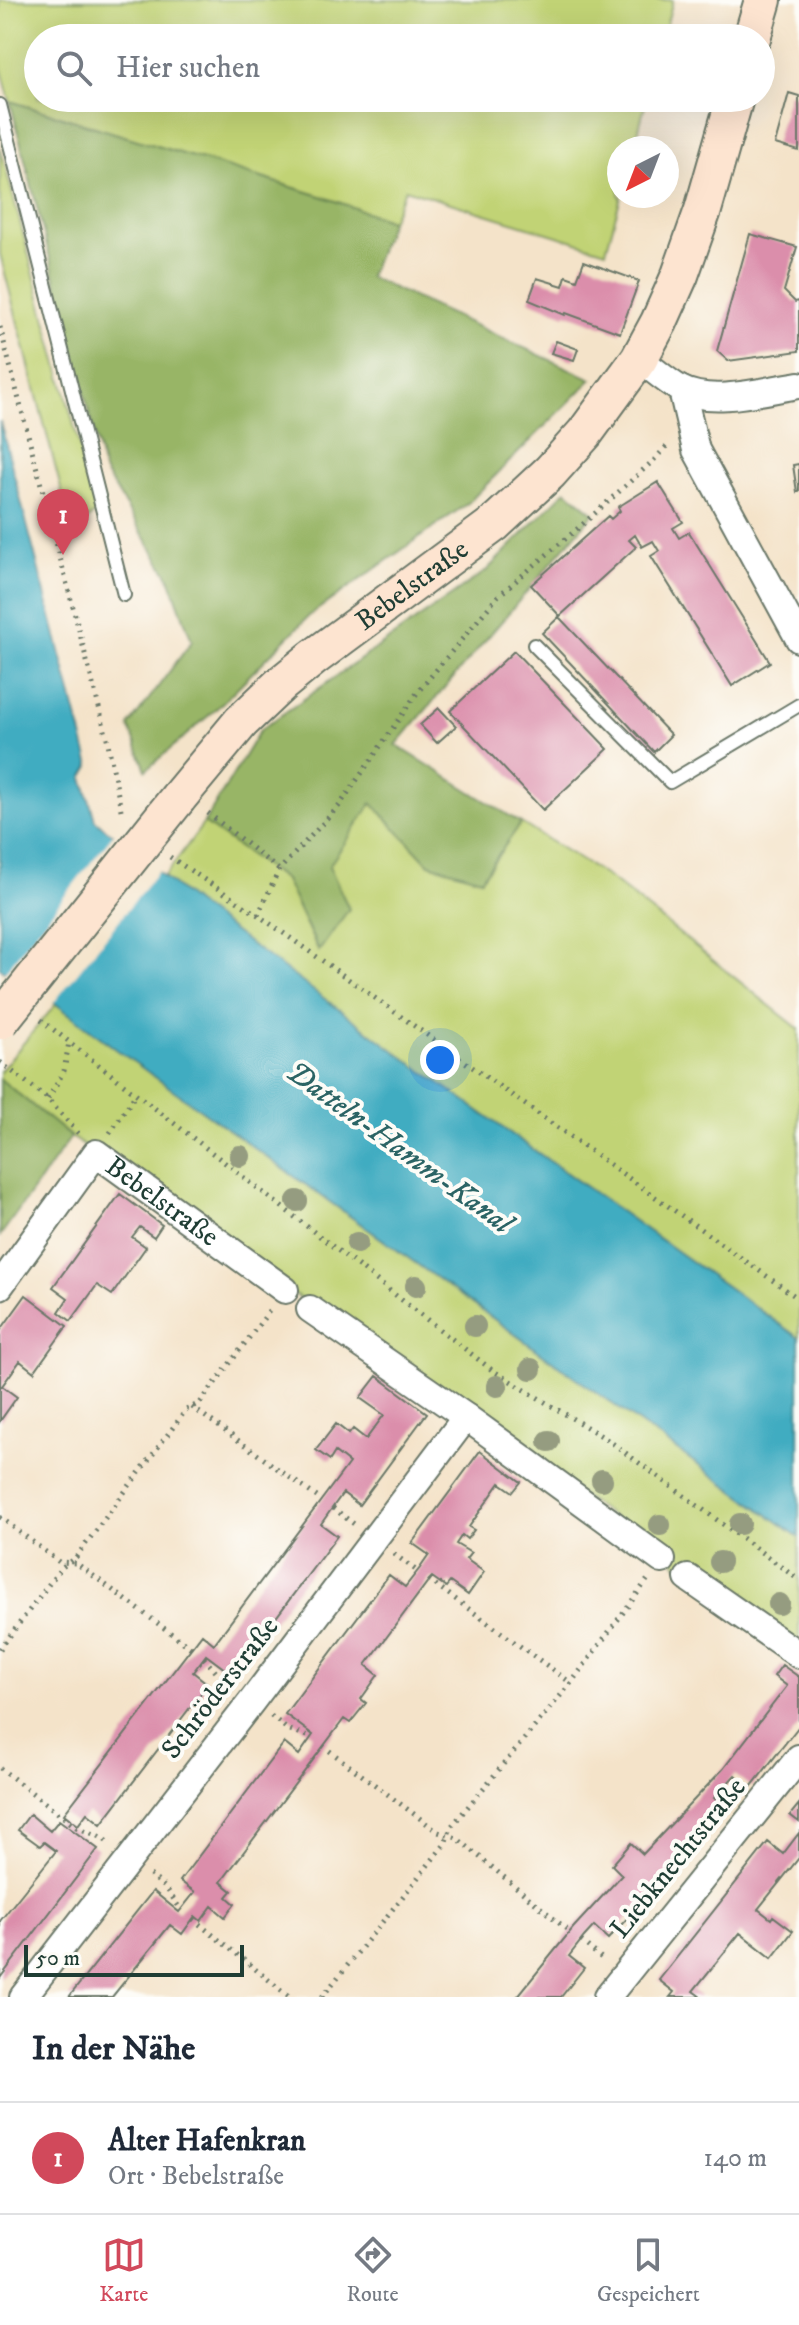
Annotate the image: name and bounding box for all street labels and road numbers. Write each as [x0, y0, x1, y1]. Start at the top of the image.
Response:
street label: Bebelstraße [348, 532, 475, 638]
street label: Bebelstraße [99, 1148, 226, 1254]
street label: Schröderstraße [154, 1610, 286, 1766]
street label: Liebknechtstraße [603, 1771, 753, 1945]

